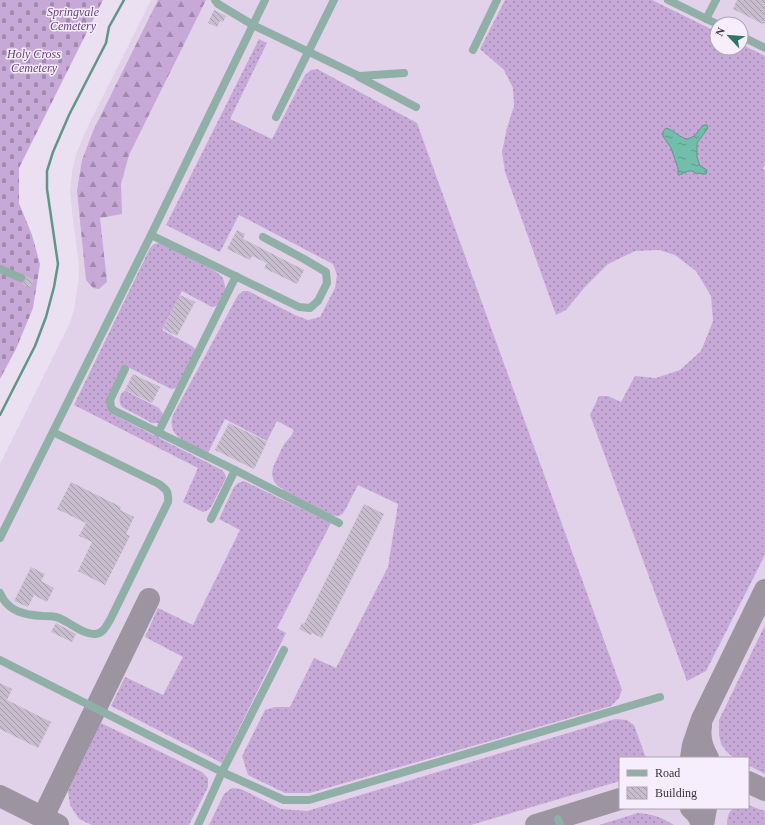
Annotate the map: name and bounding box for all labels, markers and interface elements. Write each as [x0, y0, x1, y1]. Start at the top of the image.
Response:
park label: Springvale Cemetery [47, 5, 100, 33]
north arrow [709, 16, 749, 56]
text: N [713, 25, 727, 38]
park label: Holy Cross Cemetery [6, 47, 61, 75]
legend [619, 757, 749, 809]
text: Road [655, 766, 680, 780]
text: Building [655, 786, 697, 800]

